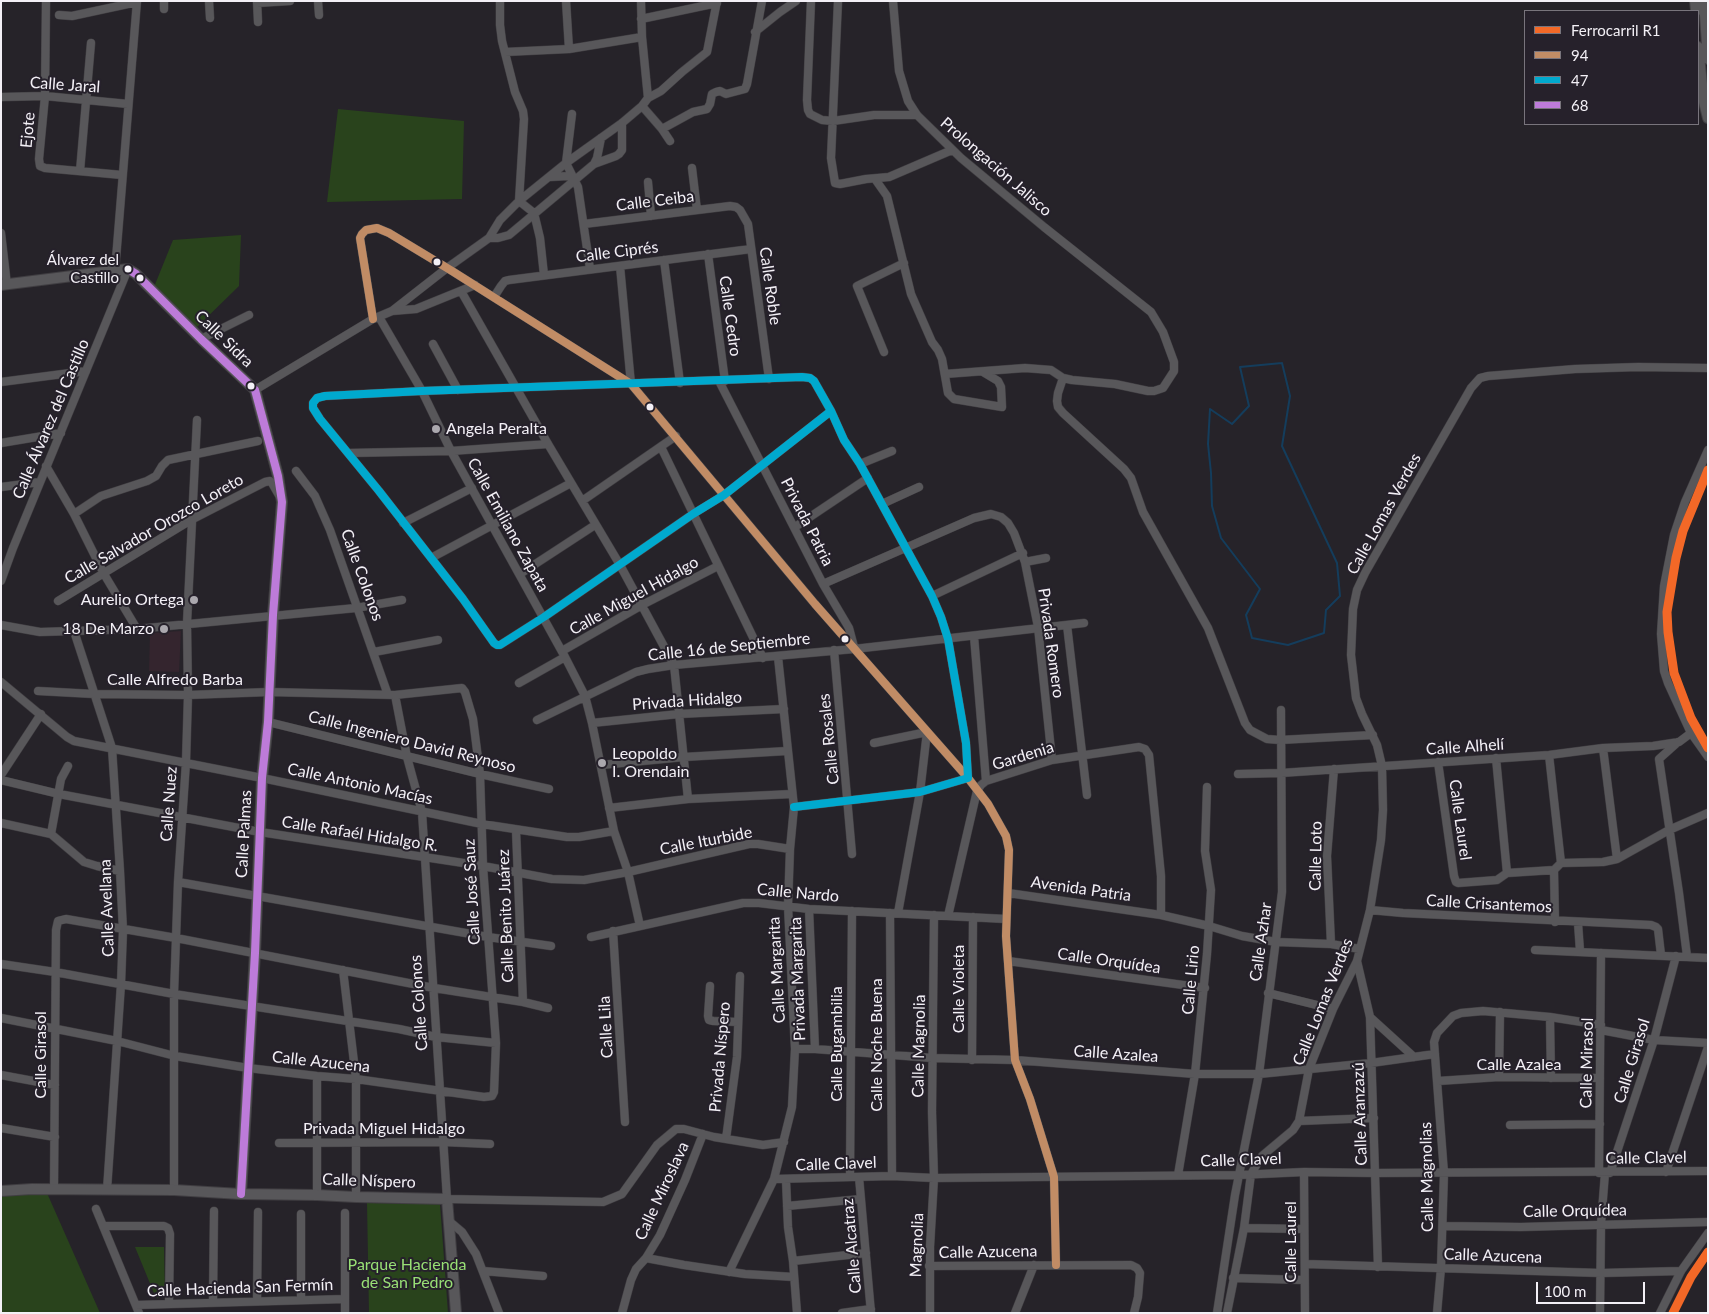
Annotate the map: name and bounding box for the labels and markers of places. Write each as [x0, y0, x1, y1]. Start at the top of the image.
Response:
place label: Álvarez del Castillo [47, 251, 119, 286]
unlabelled marker [432, 257, 442, 267]
marker: Álvarez del Castillo [123, 264, 133, 274]
unlabelled marker [135, 273, 145, 283]
unlabelled marker [246, 381, 256, 391]
unlabelled marker [645, 402, 655, 412]
place label: Angela Peralta [446, 419, 547, 439]
marker: Angela Peralta [430, 423, 442, 435]
place label: Aurelio Ortega [81, 590, 184, 610]
marker: Aurelio Ortega [188, 594, 200, 606]
place label: 18 De Marzo [62, 619, 154, 639]
marker: 18 De Marzo [158, 623, 170, 635]
unlabelled marker [840, 634, 850, 644]
place label: Leopoldo I. Orendain [612, 744, 690, 782]
marker: Leopoldo I. Orendain [596, 757, 608, 769]

